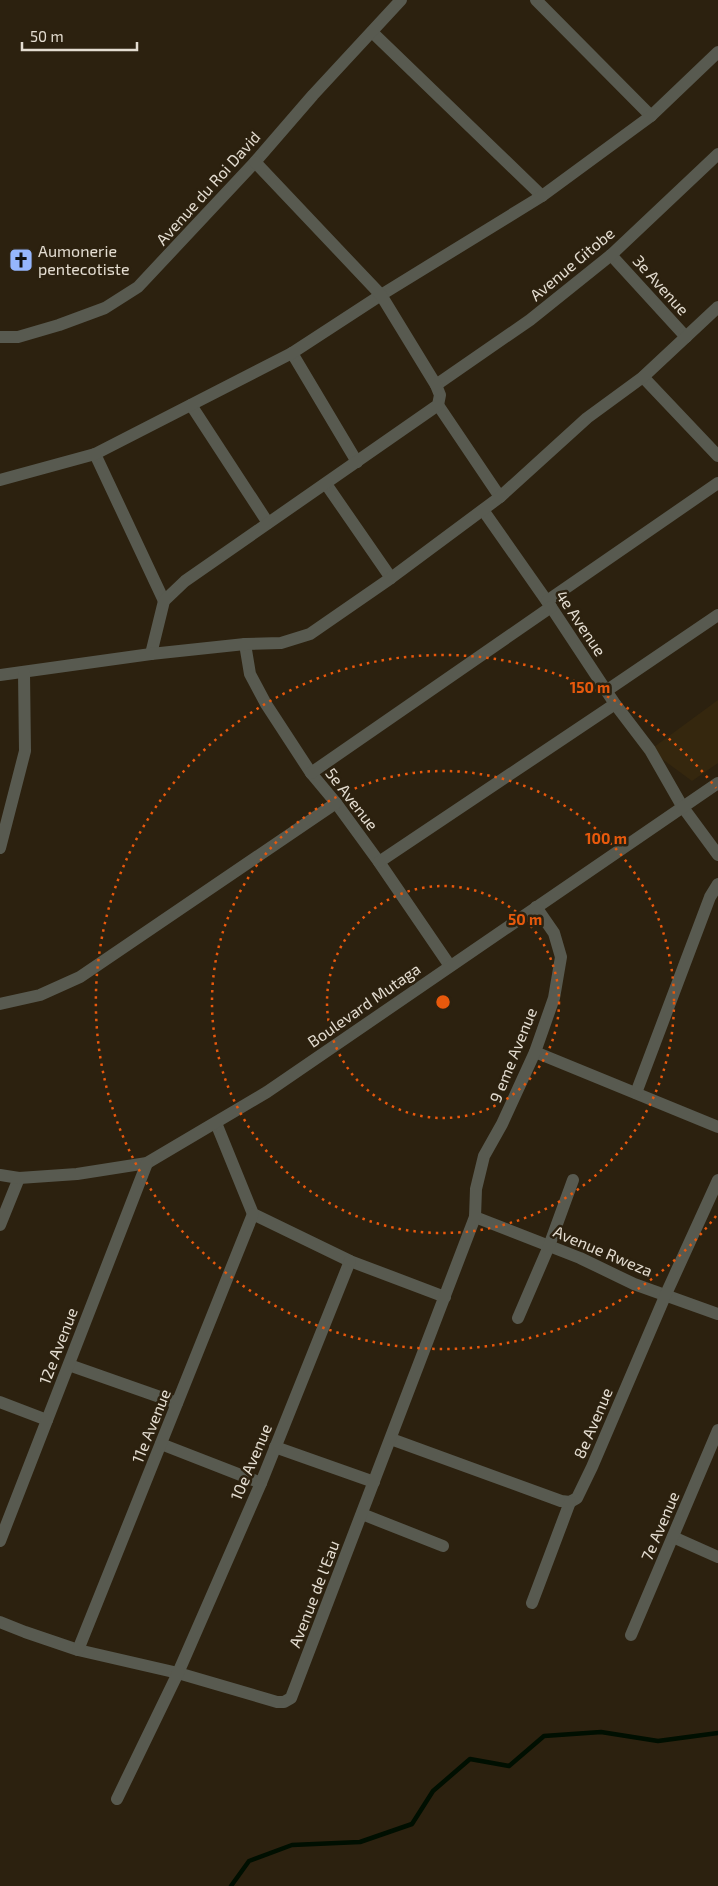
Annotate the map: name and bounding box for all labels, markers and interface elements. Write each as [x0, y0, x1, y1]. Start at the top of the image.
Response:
scale bar [22, 20, 138, 52]
text: 50 m [30, 27, 64, 45]
street label: Avenue du Roi David [152, 127, 264, 248]
street label: Avenue Gitobe [526, 223, 618, 304]
place label: Aumonerie pentecotiste [38, 241, 130, 278]
church icon: Aumonerie pentecotiste [8, 247, 34, 273]
street label: 3e Avenue [629, 251, 693, 319]
street label: 4e Avenue [553, 586, 610, 659]
text: 150 m [570, 678, 610, 696]
street label: 5e Avenue [322, 764, 383, 834]
text: 100 m [585, 829, 627, 847]
text: 50 m [508, 910, 542, 928]
street label: Boulevard Mutaga [304, 959, 424, 1051]
centre of rings [434, 993, 452, 1011]
street label: 9 eme Avenue [485, 1005, 540, 1105]
street label: Avenue Rweza [551, 1221, 656, 1280]
street label: 12e Avenue [34, 1305, 81, 1387]
street label: 8e Avenue [569, 1385, 616, 1461]
street label: 11e Avenue [127, 1386, 174, 1466]
street label: 10e Avenue [226, 1421, 275, 1503]
street label: 7e Avenue [636, 1488, 683, 1563]
street label: Avenue de l'Eau [284, 1538, 343, 1650]

